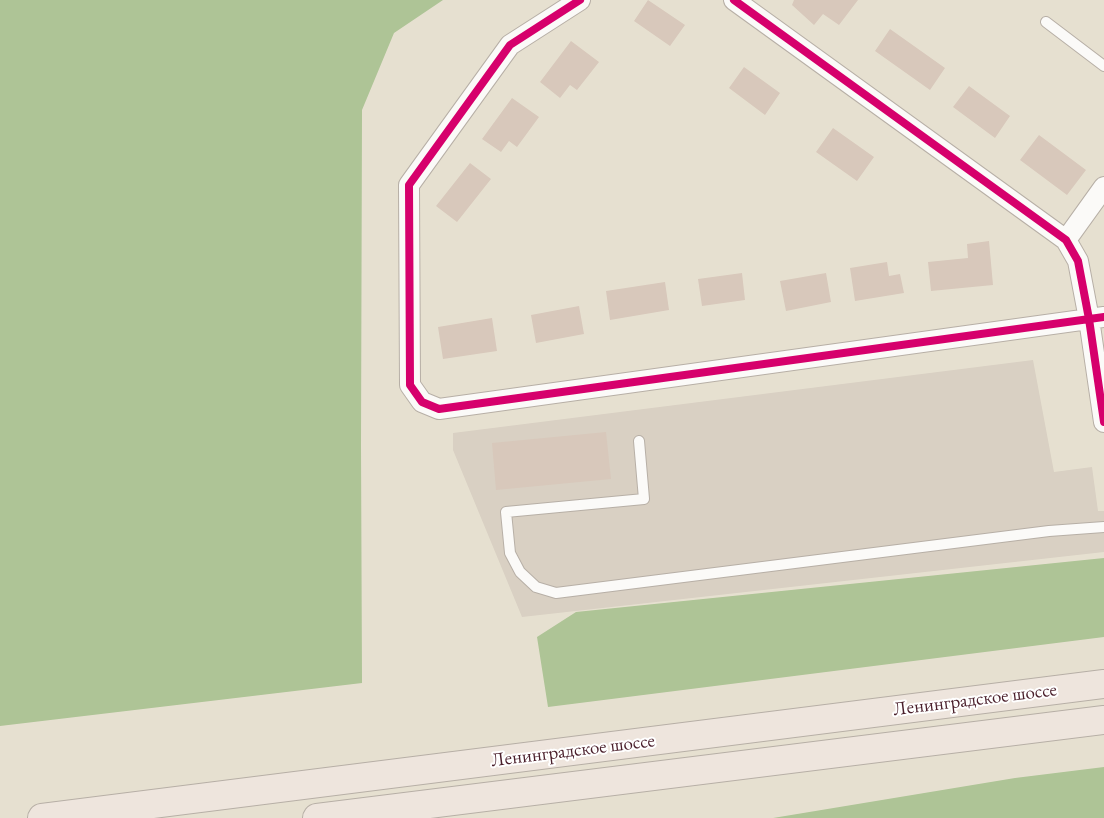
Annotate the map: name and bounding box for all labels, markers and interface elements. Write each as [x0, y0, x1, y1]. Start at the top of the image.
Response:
street label: Ленинградское шоссе [892, 679, 1058, 721]
street label: Ленинградское шоссе [490, 730, 656, 772]

